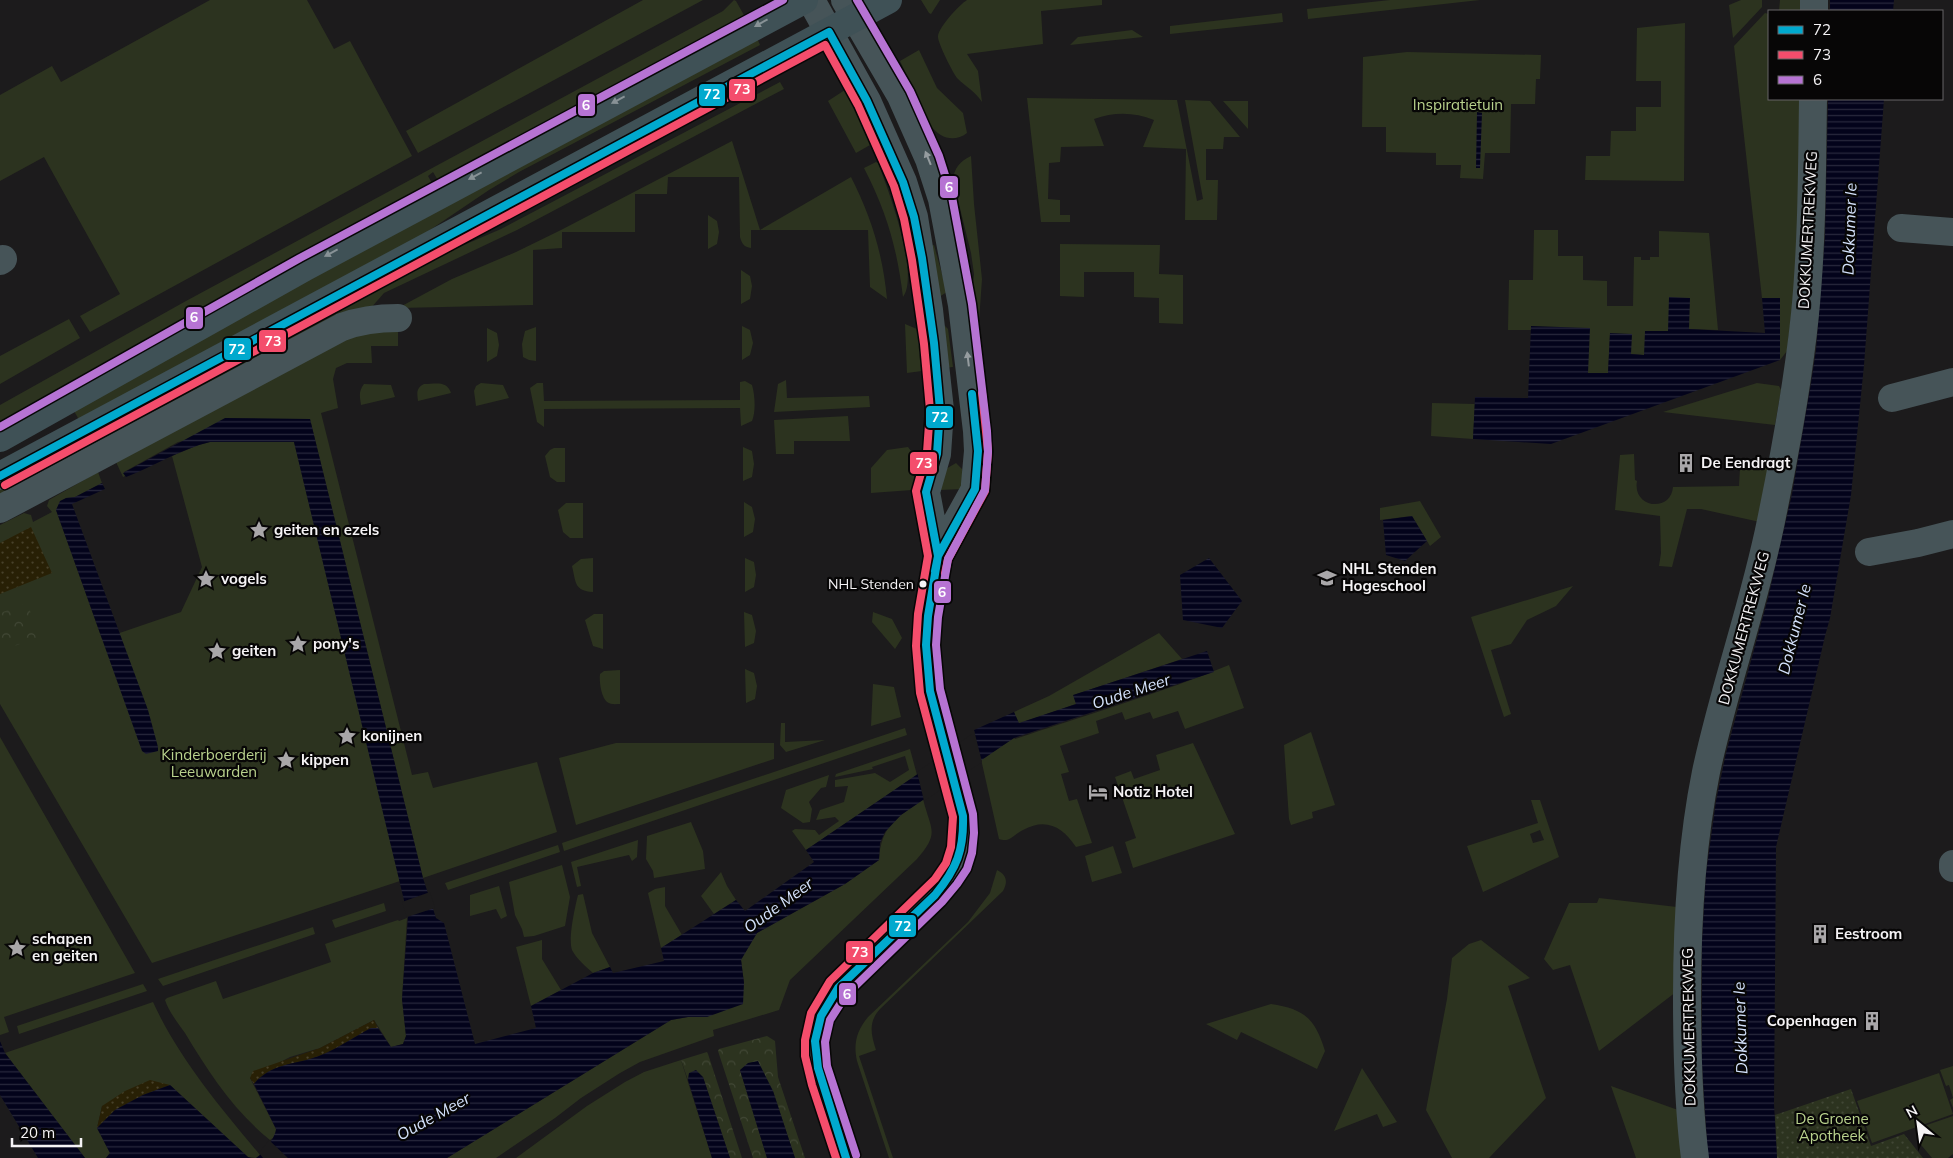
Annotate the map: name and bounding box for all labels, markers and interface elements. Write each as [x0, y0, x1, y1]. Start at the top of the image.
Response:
legend [1768, 10, 1943, 100]
one-way arrow [755, 19, 768, 28]
text: 72 [1813, 20, 1831, 39]
text: 73 [1813, 45, 1831, 64]
text: 6 [1813, 70, 1822, 89]
line badge: 73 [728, 78, 756, 102]
text: 73 [734, 80, 750, 98]
line badge: 72 [698, 83, 726, 107]
text: 72 [704, 85, 720, 103]
line badge: 6 [577, 93, 596, 117]
park label: Inspiratietuin [1413, 95, 1503, 114]
text: 6 [582, 96, 590, 114]
one-way arrow [611, 96, 625, 104]
one-way arrow [924, 150, 932, 165]
street label: DOKKUMERTREKWEG [1794, 150, 1821, 310]
one-way arrow [467, 172, 482, 180]
line badge: 6 [939, 175, 959, 199]
text: 6 [945, 178, 953, 196]
water label: Dokkumer Ie [1837, 182, 1861, 276]
one-way arrow [324, 249, 338, 257]
line badge: 6 [185, 306, 204, 330]
text: 6 [190, 308, 198, 326]
line badge: 73 [258, 329, 287, 353]
text: 73 [265, 332, 281, 350]
line badge: 72 [223, 337, 252, 361]
text: 72 [229, 340, 245, 358]
one-way arrow [964, 350, 972, 366]
line badge: 72 [925, 405, 954, 429]
text: 72 [932, 408, 948, 426]
line badge: 73 [909, 451, 938, 475]
building icon: De Eendragt [1675, 452, 1697, 474]
place label: De Eendragt [1701, 453, 1791, 472]
text: 73 [916, 454, 932, 472]
place icon: geiten en ezels [248, 519, 270, 541]
place label: geiten en ezels [274, 520, 379, 539]
street label: DOKKUMERTREKWEG [1714, 549, 1773, 707]
place label: NHL Stenden Hogeschool [1342, 559, 1437, 595]
school or university icon: NHL Stenden Hogeschool [1316, 567, 1338, 589]
place icon: vogels [195, 568, 217, 590]
place label: vogels [220, 569, 267, 588]
place label: NHL Stenden [828, 575, 914, 593]
marker: NHL Stenden [918, 579, 928, 589]
line badge: 6 [933, 580, 952, 604]
water label: Dokkumer Ie [1773, 581, 1815, 676]
text: 6 [938, 583, 946, 601]
place icon: pony's [287, 633, 309, 655]
place label: pony's [313, 634, 359, 653]
place icon: geiten [206, 640, 228, 662]
place label: geiten [232, 641, 276, 660]
water label: Oude Meer [1089, 669, 1174, 713]
place icon: konijnen [336, 725, 358, 747]
place label: konijnen [362, 726, 422, 745]
park label: Kinderboerderij Leeuwarden [161, 745, 267, 781]
place icon: kippen [275, 749, 297, 771]
place label: kippen [301, 750, 349, 769]
hotel icon: Notiz Hotel [1087, 781, 1109, 803]
place label: Notiz Hotel [1113, 782, 1193, 801]
water label: Oude Meer [739, 872, 818, 937]
line badge: 72 [888, 914, 917, 938]
text: 72 [895, 917, 911, 935]
building icon: Eestroom [1809, 923, 1831, 945]
place label: Eestroom [1835, 924, 1902, 943]
place label: schapen en geiten [32, 929, 98, 965]
place icon: schapen en geiten [6, 937, 28, 959]
line badge: 73 [845, 940, 874, 964]
text: 73 [852, 943, 868, 961]
street label: DOKKUMERTREKWEG [1678, 948, 1699, 1106]
water label: Dokkumer Ie [1728, 981, 1752, 1075]
line badge: 6 [838, 982, 857, 1006]
text: 6 [843, 985, 851, 1003]
building icon: Copenhagen [1861, 1010, 1883, 1032]
place label: Copenhagen [1767, 1011, 1857, 1030]
water label: Oude Meer [393, 1087, 474, 1144]
north arrow [1893, 1098, 1943, 1148]
text: N [1903, 1101, 1921, 1122]
park label: De Groene Apotheek [1795, 1109, 1869, 1145]
scale bar [12, 1116, 81, 1148]
text: 20 m [20, 1123, 55, 1142]

